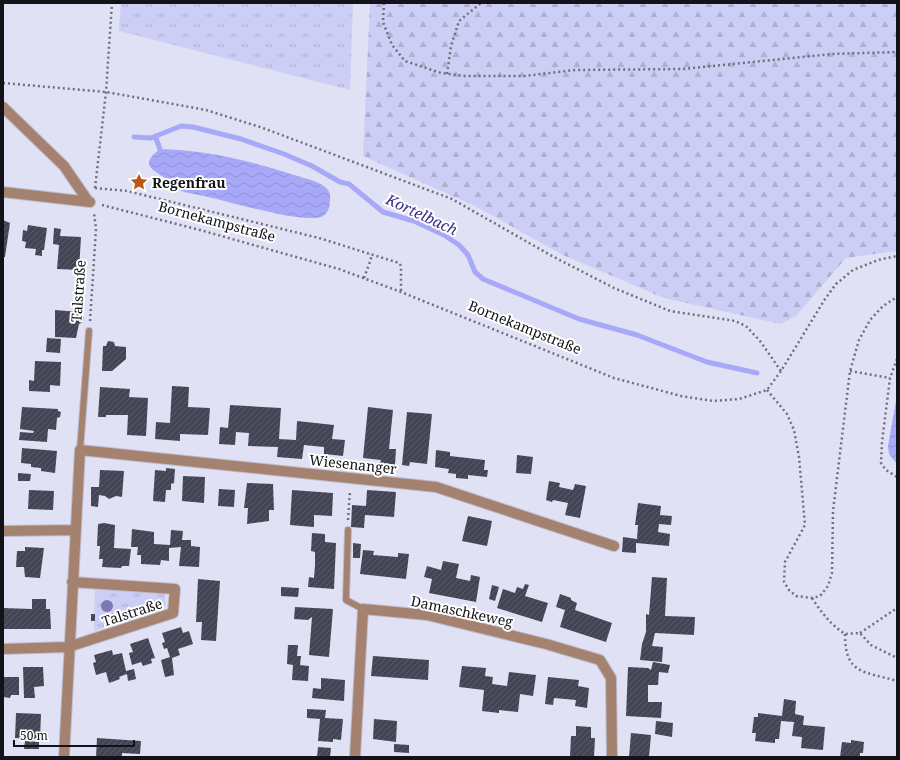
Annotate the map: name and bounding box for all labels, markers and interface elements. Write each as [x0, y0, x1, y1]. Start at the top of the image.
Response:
place icon: Regenfrau [129, 172, 149, 192]
place label: Regenfrau [152, 173, 226, 192]
water label: Kortelbach [382, 188, 461, 239]
street label: Bornekampstraße [156, 196, 278, 246]
street label: Talstraße [66, 259, 90, 323]
street label: Bornekampstraße [466, 296, 584, 358]
street label: Wiesenanger [308, 450, 398, 478]
street label: Damaschkeweg [409, 591, 515, 631]
street label: Talstraße [99, 593, 165, 631]
scale bar [14, 722, 134, 748]
text: 50 m [20, 727, 48, 744]

